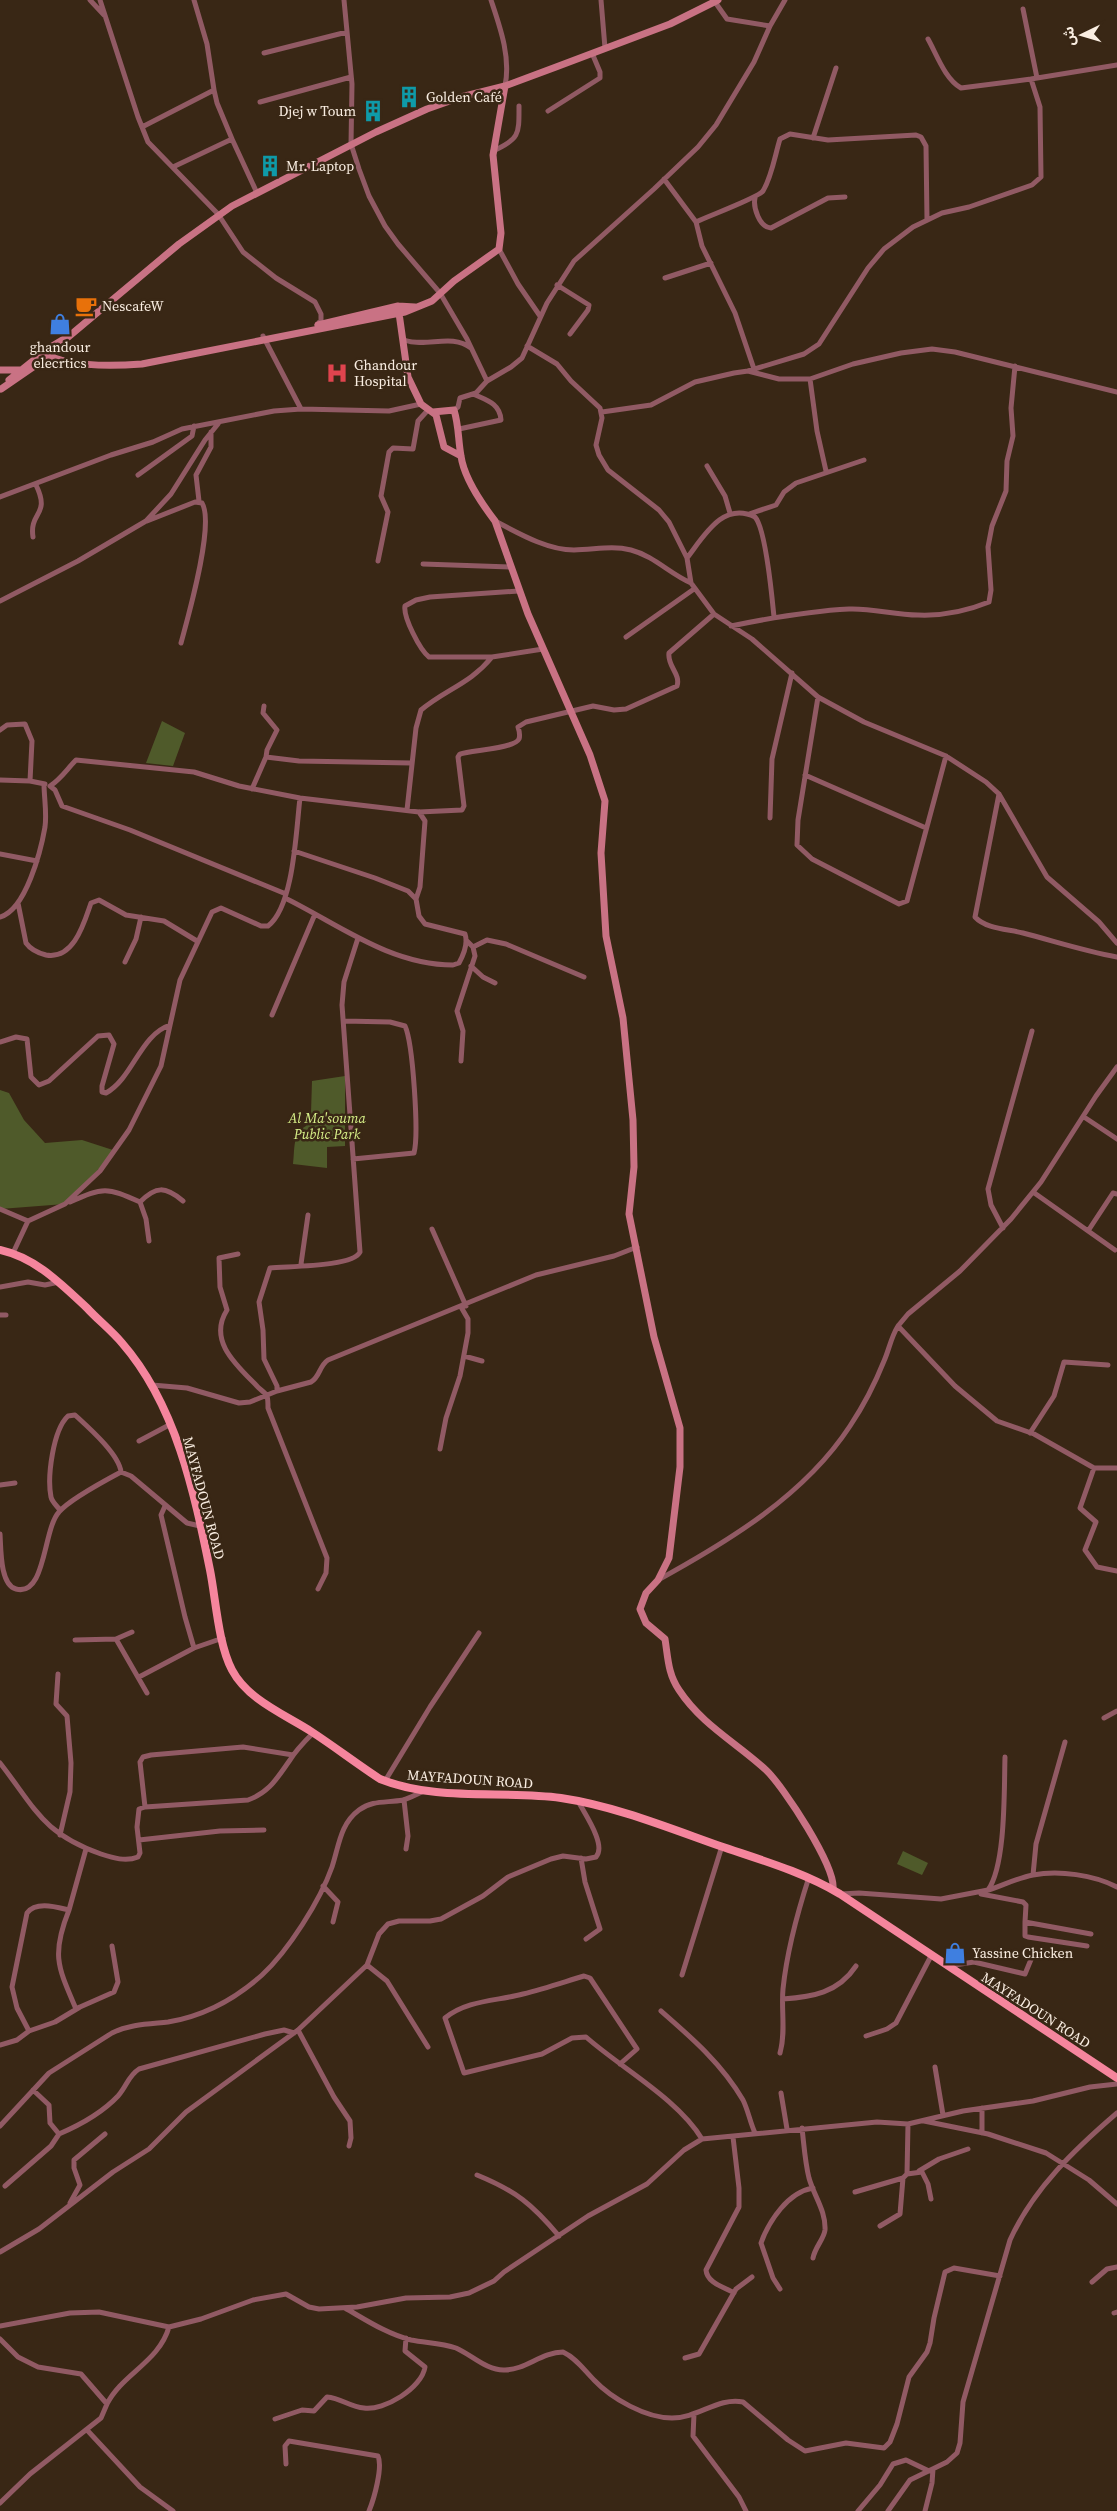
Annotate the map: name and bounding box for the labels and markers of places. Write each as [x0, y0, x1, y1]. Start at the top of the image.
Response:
building icon: Golden Café [396, 84, 422, 110]
place label: Golden Café [426, 87, 502, 107]
building icon: Djej w Toum [360, 98, 386, 124]
place label: Djej w Toum [278, 101, 356, 121]
building icon: Mr. Laptop [257, 153, 283, 179]
place label: Mr. Laptop [286, 156, 354, 176]
cafe icon: NescafeW [73, 293, 99, 319]
place label: NescafeW [102, 296, 164, 316]
shop icon: ghandour elecrtics [47, 311, 73, 337]
place label: ghandour elecrtics [30, 337, 90, 373]
place label: Ghandour Hospital [354, 355, 417, 391]
hospital icon: Ghandour Hospital [324, 360, 350, 386]
shop icon: Yassine Chicken [942, 1940, 968, 1966]
place label: Yassine Chicken [972, 1943, 1074, 1963]

